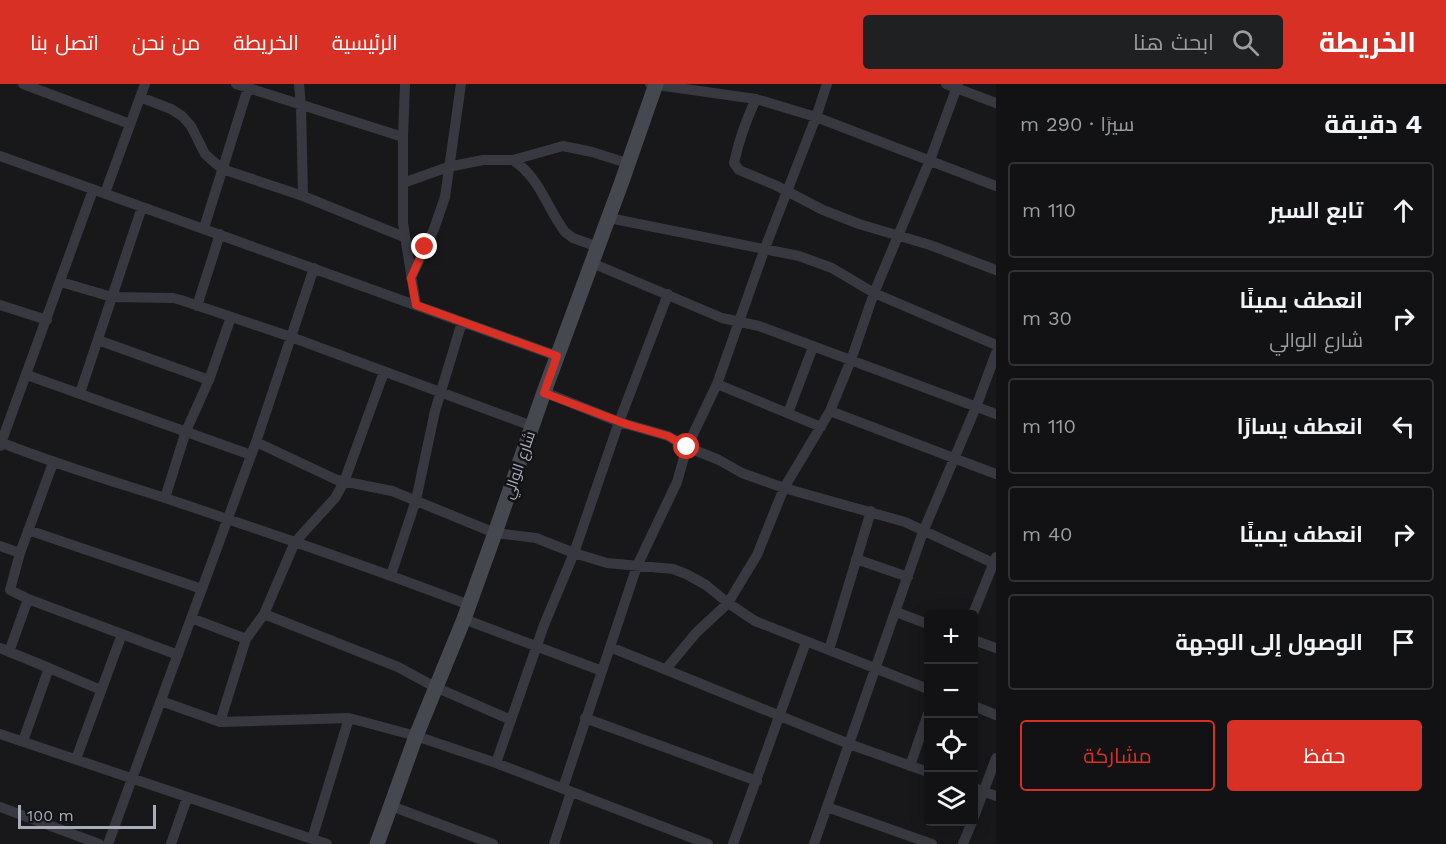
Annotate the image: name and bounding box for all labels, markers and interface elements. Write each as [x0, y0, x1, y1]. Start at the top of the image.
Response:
search box [863, 15, 1283, 69]
icon: search [1229, 26, 1262, 59]
text: الخريطة [1319, 26, 1416, 59]
text: اتصل بنا [30, 30, 99, 55]
text: من نحن [132, 30, 200, 55]
text: الخريطة [233, 30, 299, 55]
text: الرئيسية [332, 30, 398, 55]
text: ابحث هنا [1133, 30, 1214, 55]
text: 4 دقيقة [1324, 109, 1422, 139]
text: سيرًا · 290 m [1020, 112, 1134, 136]
icon: ahead [1387, 194, 1420, 227]
text: 110 m [1022, 198, 1076, 222]
text: تابع السير [1269, 198, 1363, 223]
route end [411, 233, 437, 259]
text: انعطف يمينًا [1239, 288, 1363, 313]
icon: right [1387, 302, 1420, 335]
text: 30 m [1022, 306, 1072, 330]
text: شارع الوالي [1269, 328, 1363, 352]
icon: left [1387, 410, 1420, 443]
text: 110 m [1022, 414, 1076, 438]
text: انعطف يسارًا [1237, 414, 1363, 439]
street label: شارع الوالي [499, 429, 542, 502]
route start [673, 433, 699, 459]
icon: right [1387, 518, 1420, 551]
text: 40 m [1022, 522, 1073, 546]
text: انعطف يمينًا [1239, 522, 1363, 547]
map controls [924, 610, 978, 826]
button: + [924, 610, 978, 664]
icon: arrive [1387, 626, 1420, 659]
text: الوصول إلى الوجهة [1175, 630, 1363, 655]
button: − [924, 664, 978, 718]
button: locate [924, 718, 978, 772]
button: مشاركة [1020, 720, 1215, 791]
button: حفظ [1227, 720, 1422, 791]
button: layers [924, 772, 978, 826]
scale bar [18, 802, 156, 830]
text: 100 m [27, 806, 74, 825]

